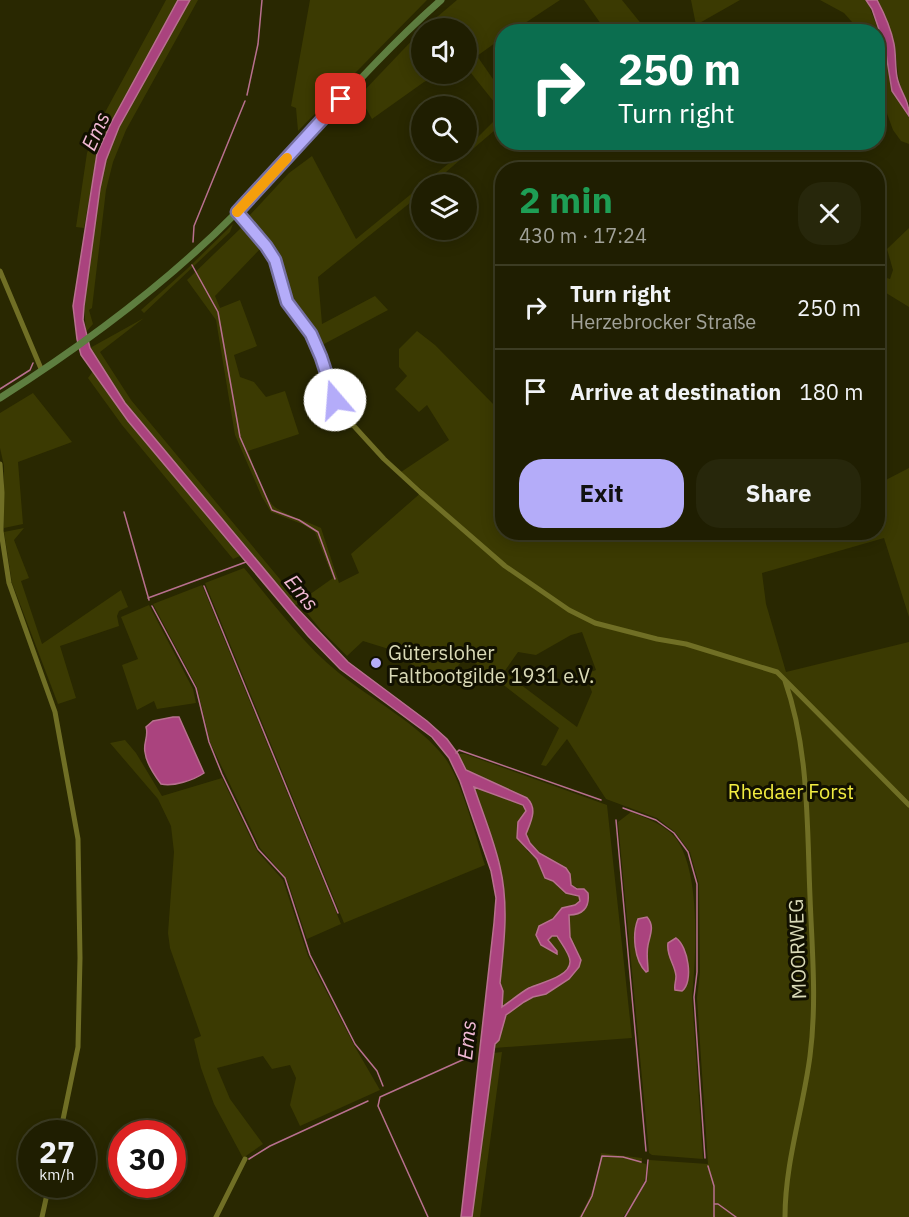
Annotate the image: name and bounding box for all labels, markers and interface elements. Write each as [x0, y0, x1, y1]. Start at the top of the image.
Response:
map controls [411, 18, 477, 240]
button: sound [411, 18, 477, 84]
text: 250 m [618, 42, 741, 97]
icon: right [519, 48, 597, 126]
pin [315, 73, 366, 124]
icon: arrive [324, 82, 357, 115]
text: Turn right [618, 95, 735, 130]
button: search [411, 96, 477, 162]
water label: Ems [74, 107, 116, 155]
button: layers [411, 174, 477, 240]
text: 2 min [519, 176, 613, 223]
button: close [798, 182, 861, 245]
text: 430 m · 17:24 [519, 222, 647, 249]
text: Turn right [570, 279, 671, 308]
icon: right [519, 291, 552, 324]
text: 250 m [797, 293, 861, 322]
text: Herzebrocker Straße [570, 308, 756, 335]
position arrow [303, 368, 367, 432]
icon: arrive [519, 375, 552, 408]
text: Arrive at destination [570, 377, 781, 406]
text: 180 m [799, 377, 863, 406]
button: Exit [519, 459, 684, 528]
button: Share [696, 459, 861, 528]
water label: Ems [279, 568, 326, 616]
place label: Gütersloher Faltbootgilde 1931 e.V. [388, 639, 595, 689]
marker: Gütersloher Faltbootgilde 1931 e.V. [369, 656, 383, 670]
park label: Rhedaer Forst [728, 778, 854, 805]
street label: MOORWEG [782, 898, 812, 1000]
water label: Ems [450, 1019, 482, 1061]
speed limit sign: 30 [108, 1120, 186, 1198]
text: 27 [39, 1132, 75, 1171]
text: km/h [39, 1165, 75, 1184]

